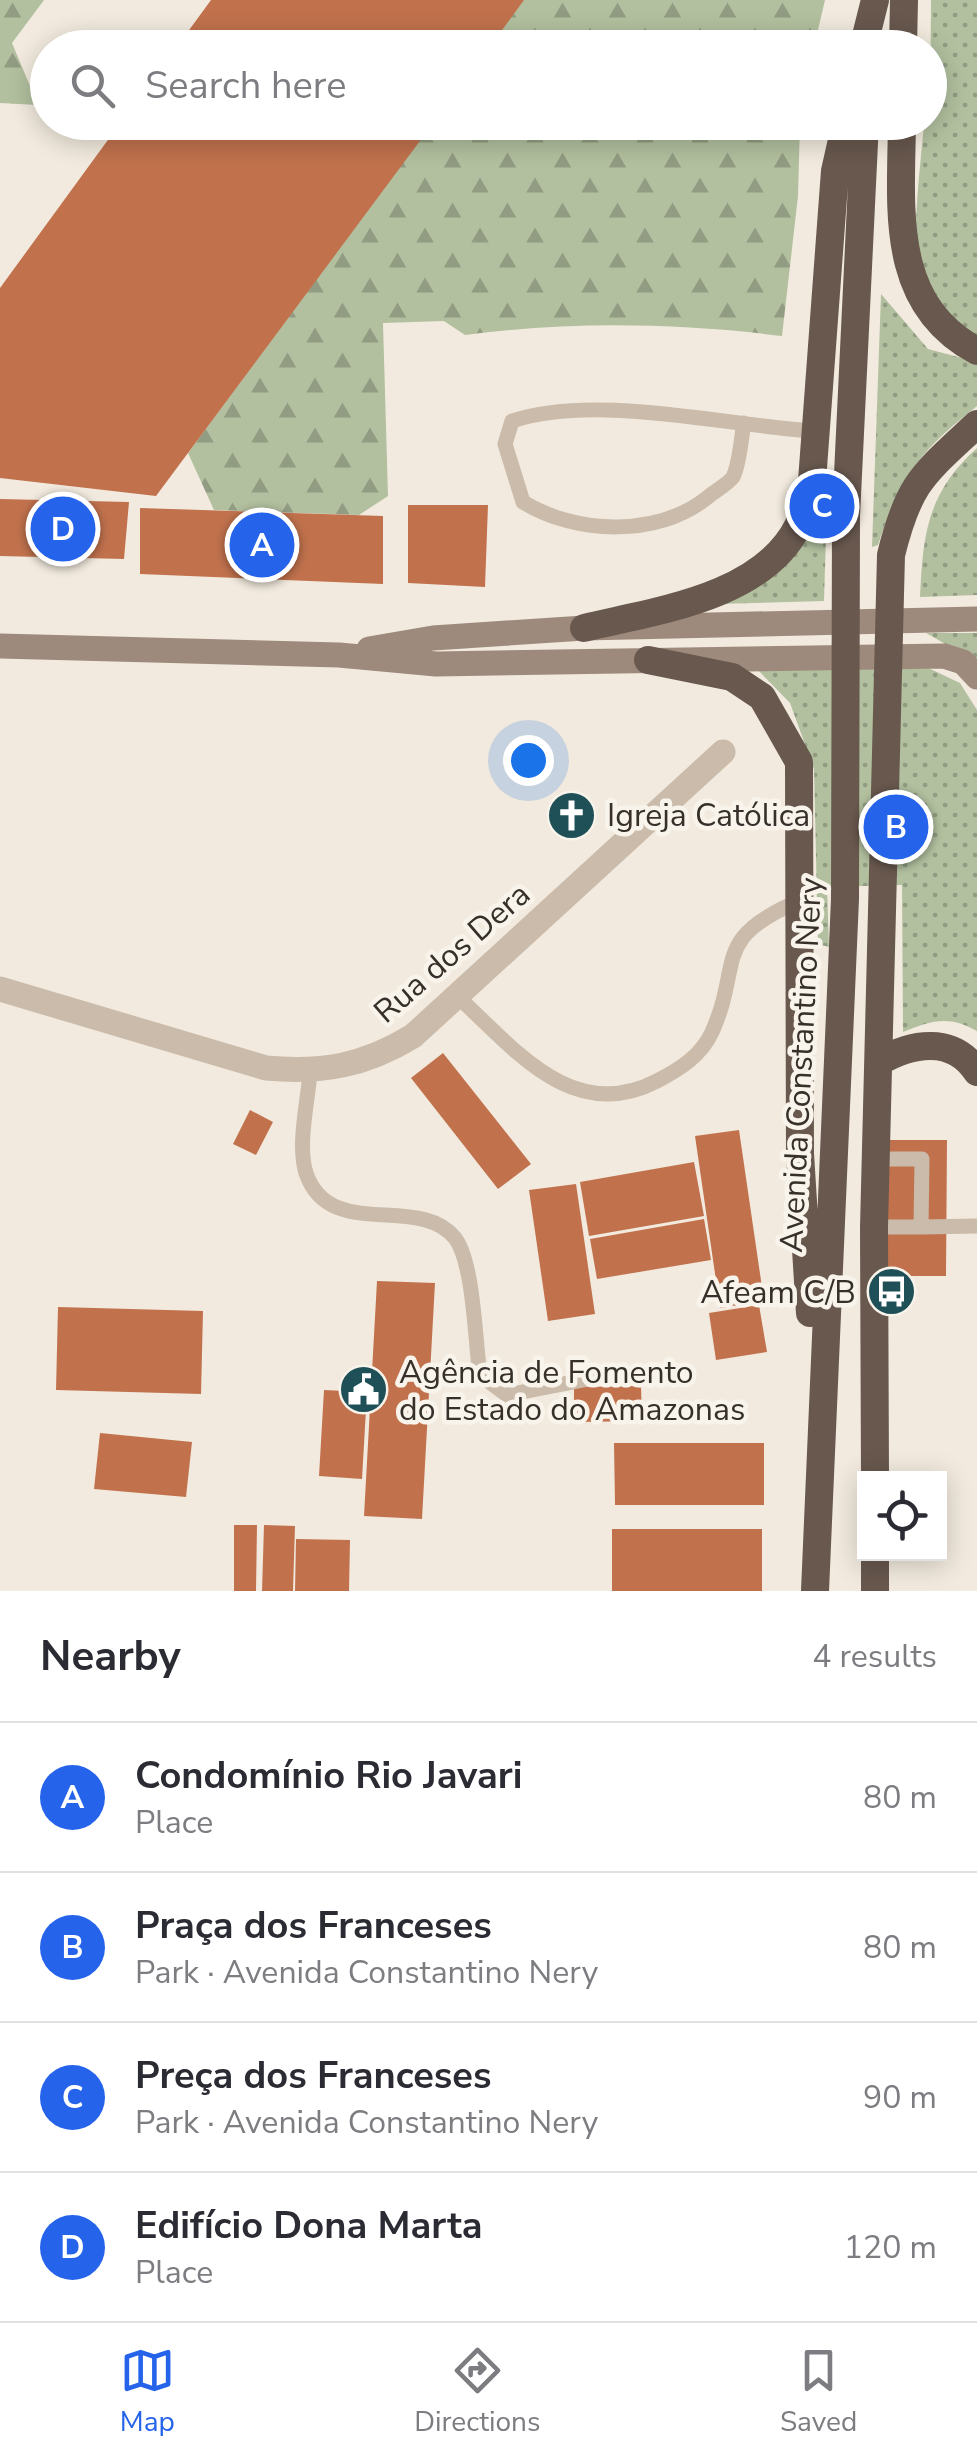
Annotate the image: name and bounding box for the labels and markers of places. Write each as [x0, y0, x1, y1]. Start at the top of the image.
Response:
pin: C [790, 468, 854, 544]
pin: D [30, 492, 96, 566]
pin: A [230, 508, 294, 582]
church icon: Igreja Católica [546, 789, 598, 841]
pin: B [864, 790, 928, 864]
place label: Igreja Católica [607, 794, 810, 837]
bus stop icon: Afeam C/B [865, 1266, 917, 1318]
place label: Afeam C/B [700, 1271, 856, 1314]
place label: Agência de Fomento do Estado do Amazonas [399, 1351, 745, 1431]
public building icon: Agência de Fomento do Estado do Amazonas [338, 1364, 390, 1416]

